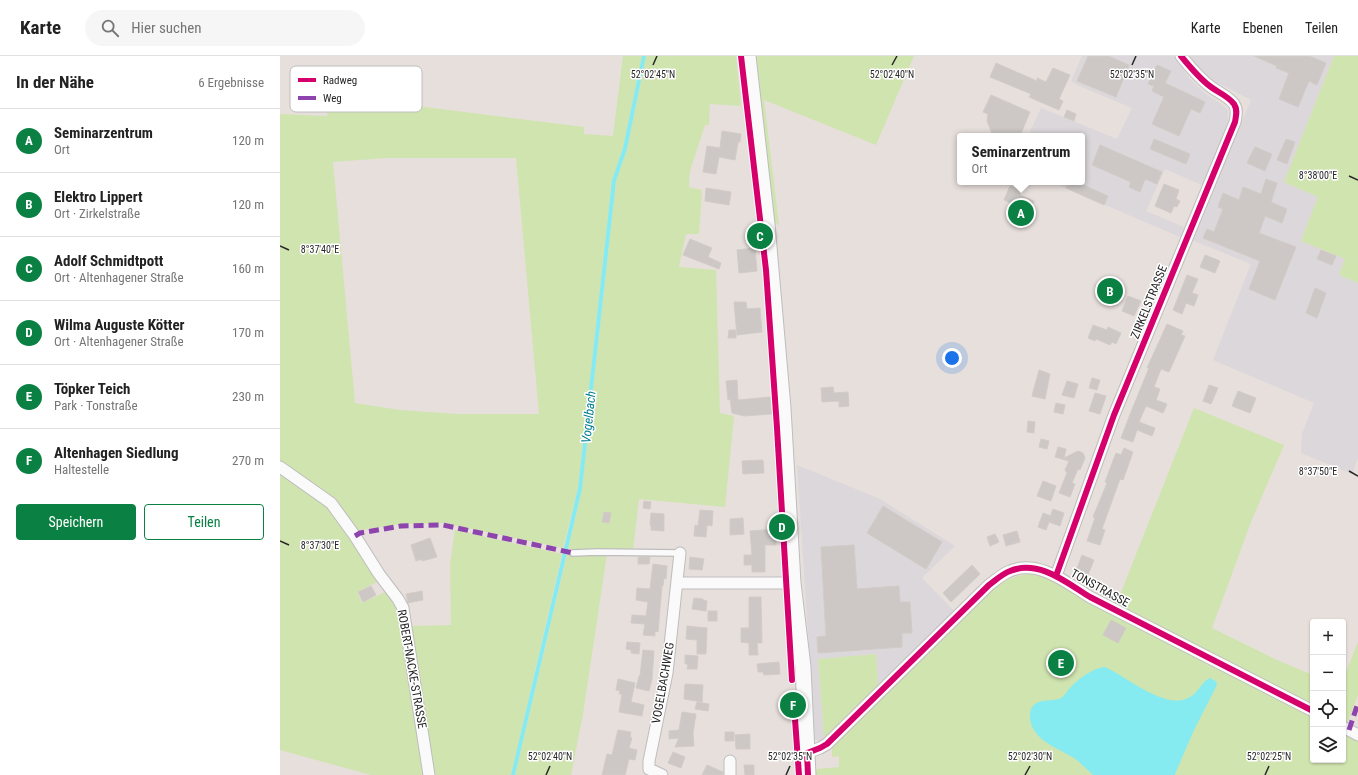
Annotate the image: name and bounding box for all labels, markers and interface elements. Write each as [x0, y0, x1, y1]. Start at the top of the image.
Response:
search box [85, 10, 365, 46]
text: Karte [20, 16, 61, 39]
icon: search [99, 17, 121, 39]
text: Hier suchen [131, 19, 202, 37]
text: Karte [1191, 20, 1220, 36]
text: Ebenen [1242, 20, 1283, 36]
text: Teilen [1305, 20, 1338, 36]
legend [290, 66, 422, 112]
text: 52°02'45"N [631, 69, 675, 80]
text: 52°02'40"N [870, 69, 914, 80]
text: 52°02'35"N [1110, 69, 1154, 80]
text: In der Nähe [16, 72, 94, 92]
text: Radweg [323, 74, 357, 87]
text: 6 Ergebnisse [198, 75, 264, 90]
text: Weg [323, 92, 342, 105]
text: Seminarzentrum [54, 124, 153, 142]
text: A [25, 133, 33, 148]
text: 120 m [232, 133, 264, 148]
popup [957, 133, 1085, 185]
text: Ort [54, 142, 70, 157]
text: Seminarzentrum [972, 143, 1070, 161]
text: Ort [972, 161, 988, 176]
text: 8°38'00"E [1299, 170, 1337, 181]
text: Elektro Lippert [54, 188, 143, 206]
text: B [25, 197, 33, 212]
text: 120 m [232, 197, 264, 212]
pin: A [1008, 198, 1034, 228]
text: Ort · Zirkelstraße [54, 206, 140, 221]
pin: C [747, 221, 773, 251]
text: 8°37'40"E [301, 244, 339, 255]
text: Adolf Schmidtpott [54, 252, 163, 270]
text: C [25, 261, 33, 276]
text: 160 m [232, 261, 264, 276]
street label: ZIRKELSTRASSE [1128, 263, 1170, 341]
text: Ort · Altenhagener Straße [54, 270, 184, 285]
pin: B [1097, 276, 1123, 306]
text: Wilma Auguste Kötter [54, 316, 185, 334]
text: D [25, 325, 33, 340]
text: 170 m [232, 325, 264, 340]
text: Ort · Altenhagener Straße [54, 334, 184, 349]
your location [942, 348, 962, 368]
text: Töpker Teich [54, 380, 130, 398]
text: E [26, 389, 32, 404]
text: 230 m [232, 389, 264, 404]
water label: Vogelbach [578, 390, 599, 444]
text: Park · Tonstraße [54, 398, 138, 413]
text: Altenhagen Siedlung [54, 444, 179, 462]
text: F [26, 453, 32, 468]
text: 270 m [232, 453, 264, 468]
text: Haltestelle [54, 462, 109, 477]
text: 8°37'50"E [1299, 466, 1337, 477]
button: Speichern [16, 504, 136, 540]
button: Teilen [144, 504, 264, 540]
pin: D [769, 512, 795, 542]
text: 8°37'30"E [301, 540, 339, 551]
street label: TONSTRASSE [1068, 566, 1132, 610]
street label: ROBERT-NACKE-STRASSE [395, 608, 429, 730]
map controls [1310, 619, 1346, 763]
button: + [1310, 619, 1346, 655]
street label: VOGELBACHWEG [649, 641, 677, 725]
pin: E [1048, 648, 1074, 678]
button: − [1310, 655, 1346, 691]
pin: F [780, 690, 806, 720]
button: locate [1310, 691, 1346, 727]
button: layers [1310, 727, 1346, 763]
text: 52°02'40"N [528, 751, 572, 762]
text: 52°02'35"N [768, 751, 812, 762]
text: 52°02'30"N [1008, 751, 1052, 762]
text: 52°02'25"N [1247, 751, 1291, 762]

